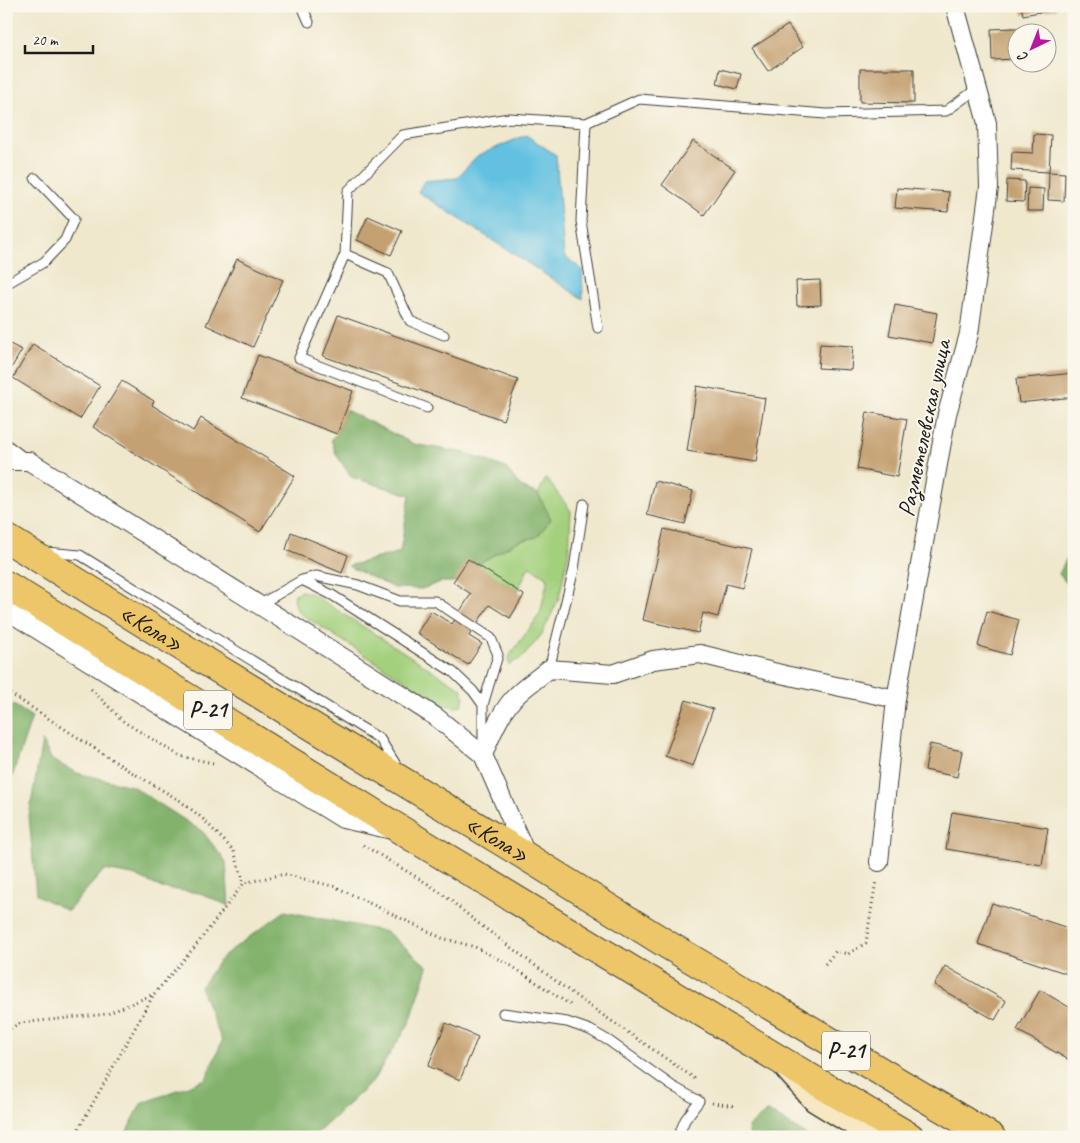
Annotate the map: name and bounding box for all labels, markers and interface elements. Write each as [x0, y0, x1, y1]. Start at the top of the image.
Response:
scale bar [25, 22, 92, 54]
north arrow [1008, 22, 1058, 72]
text: 20 m [32, 31, 59, 50]
text: С [1014, 47, 1032, 66]
street label: Разметелевская улица [891, 335, 959, 519]
street label: «Кола» [114, 597, 189, 659]
road number: Р-21 [184, 690, 232, 730]
street label: «Кола» [460, 808, 535, 870]
road number: Р-21 [822, 1032, 870, 1070]

